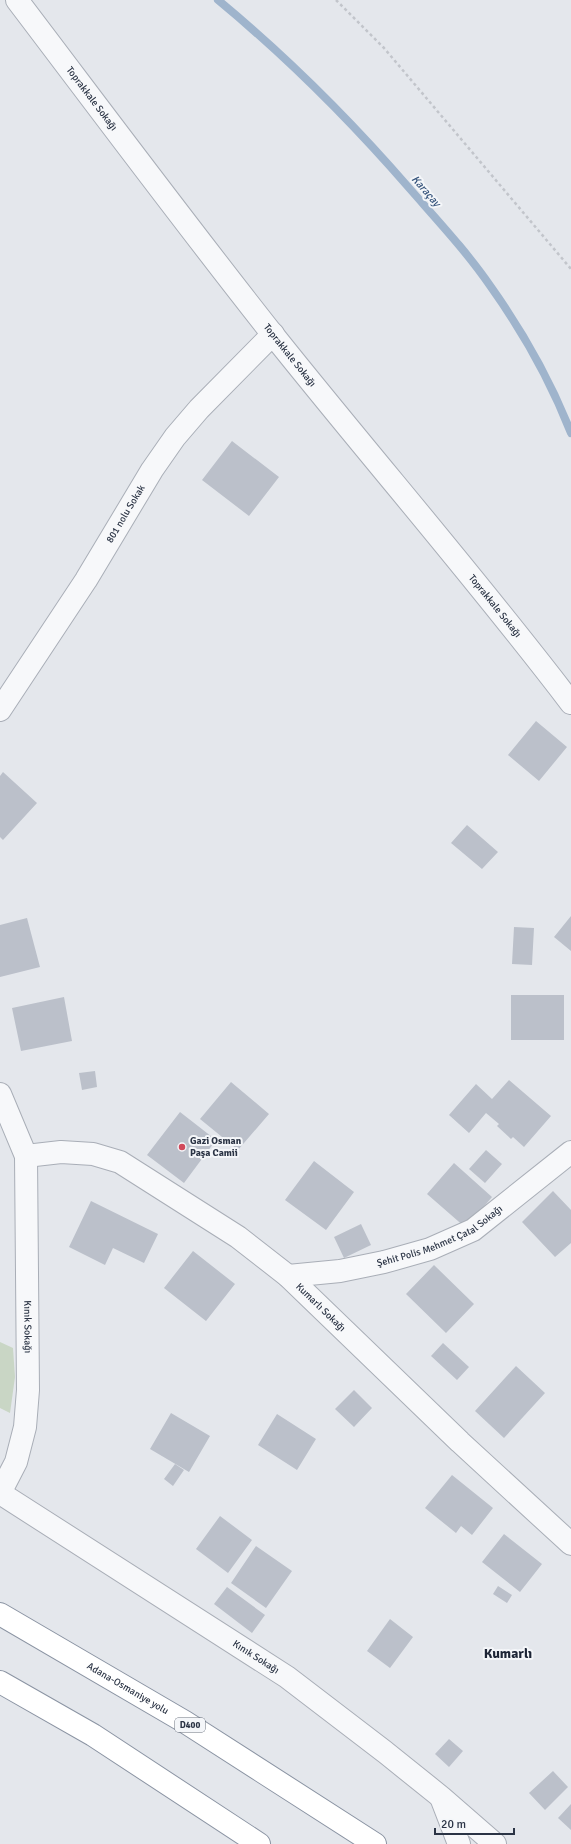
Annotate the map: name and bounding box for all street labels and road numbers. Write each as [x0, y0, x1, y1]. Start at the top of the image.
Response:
street label: Toprakkale Sokağı [64, 64, 120, 133]
street label: Toprakkale Sokağı [261, 322, 319, 389]
street label: 801 nolu Sokak [104, 483, 148, 545]
street label: Toprakkale Sokağı [466, 572, 524, 640]
street label: Şehit Polis Mehmet Çatal Sokağı [376, 1203, 505, 1269]
street label: Kumarlı Sokağı [293, 1281, 348, 1334]
street label: Kınık Sokağı [21, 1300, 34, 1353]
street label: Kınık Sokağı [230, 1638, 281, 1676]
street label: Adana-Osmaniye yolu [85, 1660, 171, 1717]
road number: D400 [175, 1718, 205, 1732]

